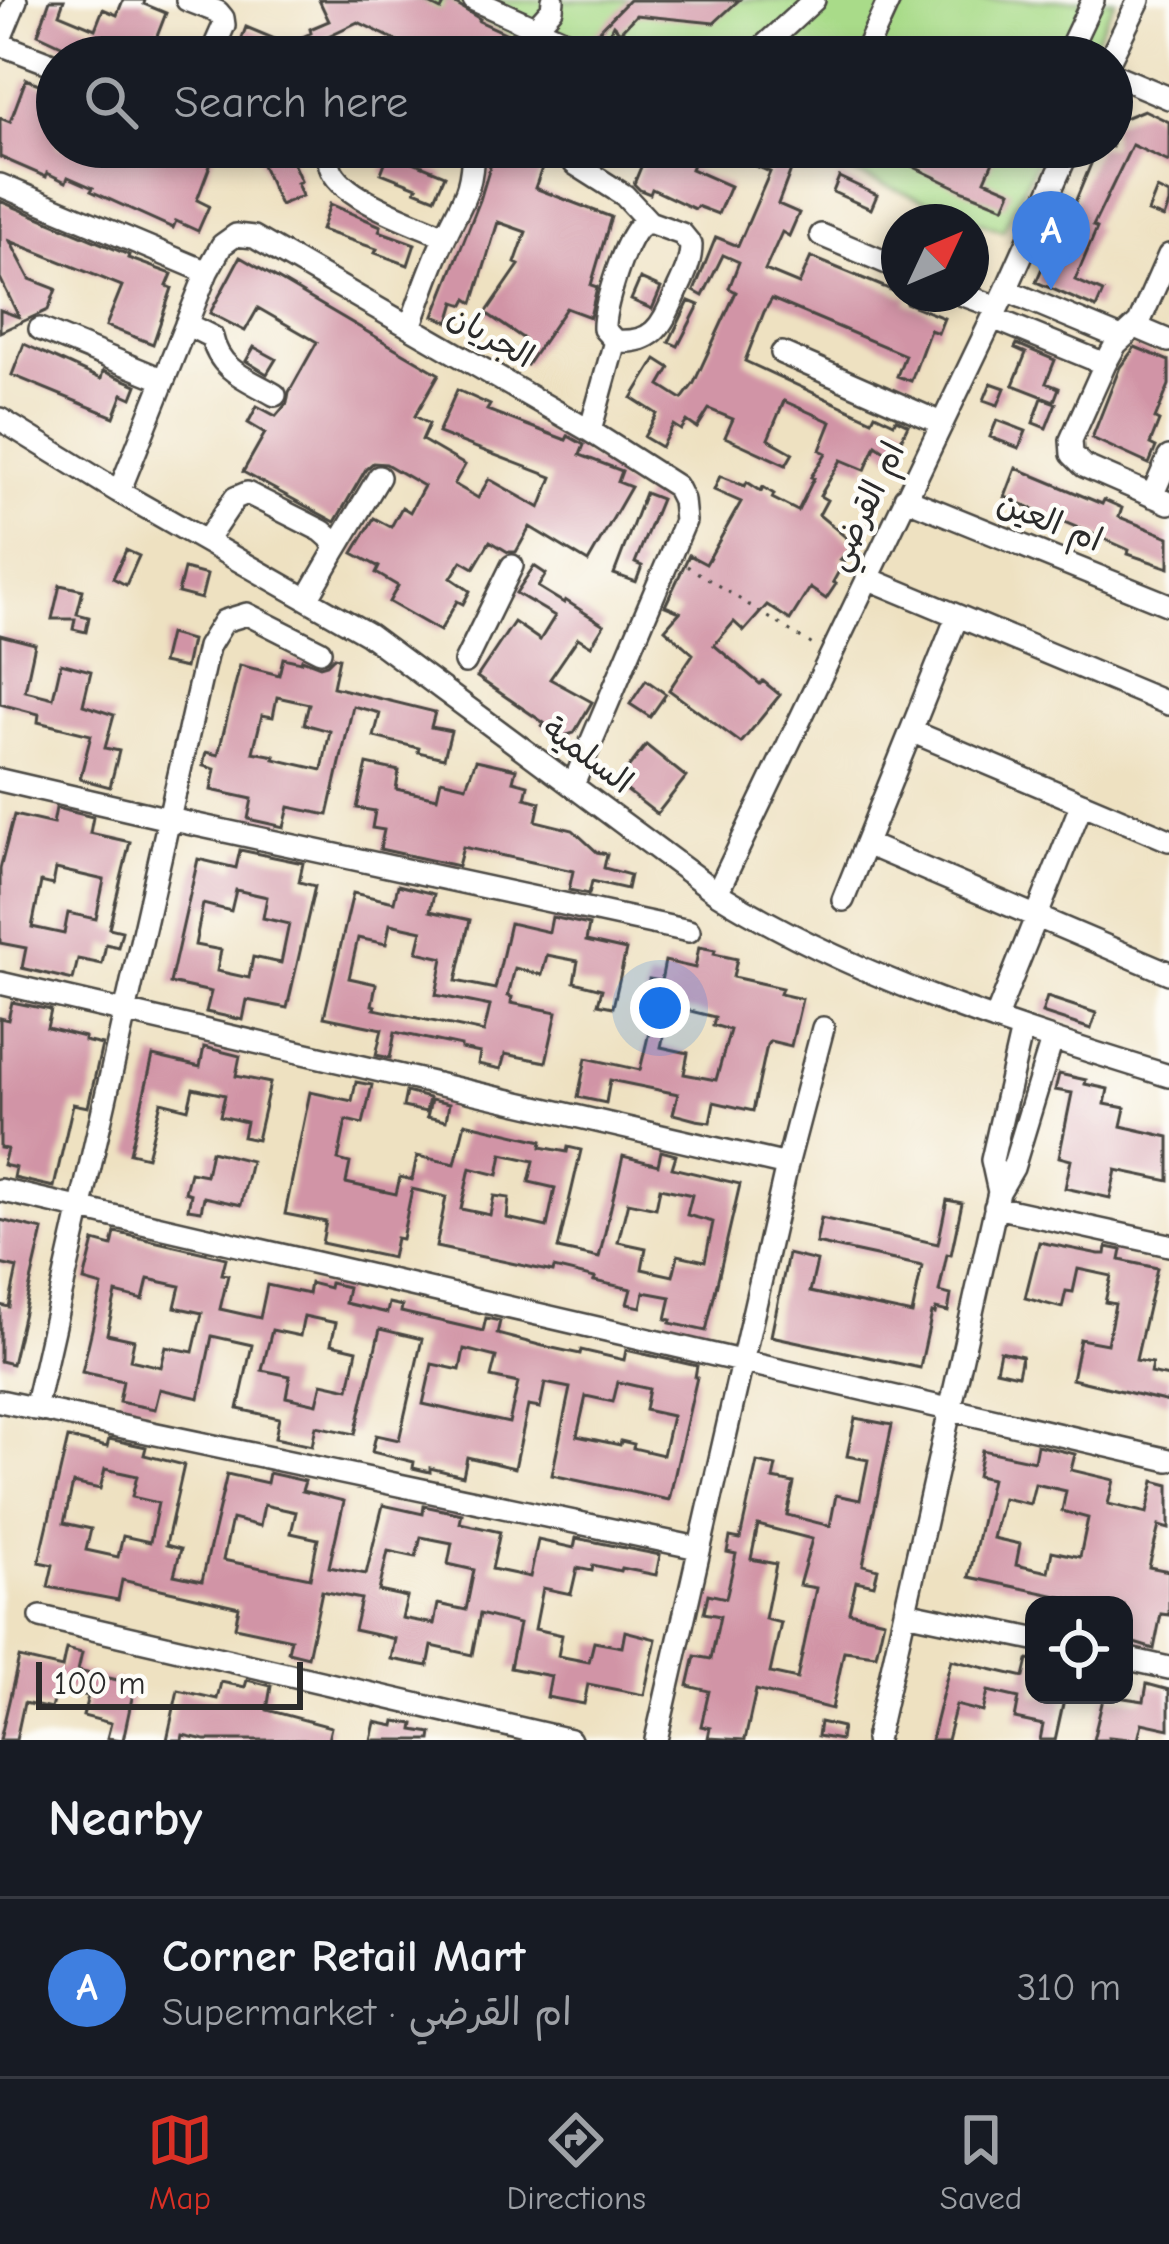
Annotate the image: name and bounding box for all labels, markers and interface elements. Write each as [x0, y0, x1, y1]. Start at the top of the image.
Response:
search box [36, 36, 1133, 168]
icon: search [78, 69, 144, 135]
text: Search here [174, 76, 408, 128]
pin: A [1012, 191, 1090, 290]
north arrow [881, 204, 989, 312]
street label: الجريان [441, 296, 541, 376]
street label: ام القرضي [818, 436, 921, 581]
street label: ام العين [990, 483, 1108, 565]
street label: السلمية [535, 709, 641, 801]
your location [630, 978, 690, 1038]
map controls [1025, 1596, 1133, 1704]
button: locate [1025, 1596, 1133, 1704]
scale bar [36, 1656, 303, 1709]
text: 100 m [54, 1664, 146, 1702]
text: Nearby [48, 1789, 202, 1848]
text: Corner Retail Mart [162, 1930, 526, 1982]
text: A [76, 1965, 98, 2010]
text: 310 m [1017, 1965, 1121, 2010]
text: Supermarket · ام القرضي [162, 1990, 572, 2035]
tab: Map [147, 2107, 213, 2217]
tab: Directions [507, 2107, 646, 2217]
tab: Saved [940, 2107, 1022, 2217]

